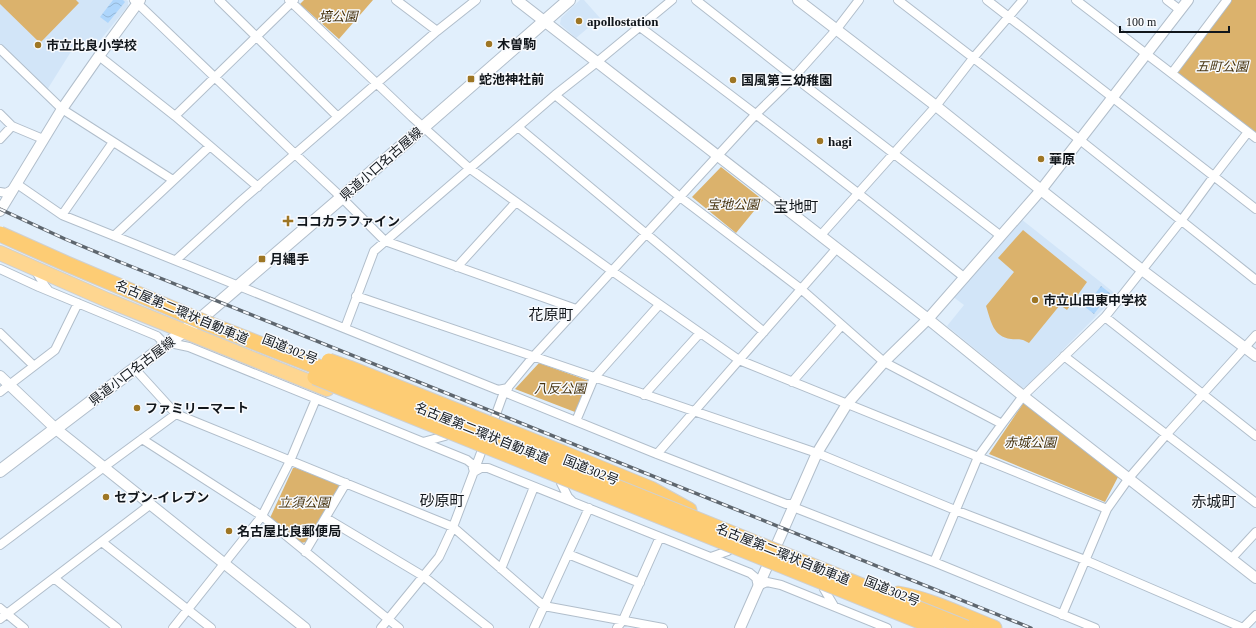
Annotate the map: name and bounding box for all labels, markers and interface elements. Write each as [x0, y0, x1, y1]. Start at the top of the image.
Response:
scale bar [1120, 8, 1229, 34]
park label: 境公園 [318, 9, 359, 24]
place label: apollostation [587, 14, 659, 29]
text: 100 m [1126, 15, 1157, 29]
marker: apollostation [574, 16, 584, 26]
place label: 木曽駒 [497, 37, 536, 52]
place label: 市立比良小学校 [46, 38, 137, 53]
marker: 木曽駒 [484, 39, 494, 49]
marker: 市立比良小学校 [33, 40, 43, 50]
park label: 五町公園 [1196, 59, 1250, 74]
place label: 蛇池神社前 [479, 72, 544, 87]
place label: 国風第三幼稚園 [741, 73, 832, 88]
marker: 蛇池神社前 [466, 74, 476, 84]
marker: 国風第三幼稚園 [728, 75, 738, 85]
street label: 県道小口名古屋線 [337, 124, 425, 204]
place label: hagi [828, 134, 852, 149]
marker: hagi [815, 136, 825, 146]
place label: 華原 [1049, 152, 1075, 167]
marker: 華原 [1036, 154, 1046, 164]
park label: 宝地公園 [707, 197, 761, 212]
district label: 宝地町 [773, 199, 819, 215]
place label: ココカラファイン [296, 214, 400, 229]
marker: ココカラファイン [283, 216, 293, 226]
place label: 月縄手 [270, 252, 309, 267]
marker: 月縄手 [257, 254, 267, 264]
street label: 名古屋第二環状自動車道 [113, 277, 251, 347]
place label: 市立山田東中学校 [1043, 293, 1147, 308]
marker: 市立山田東中学校 [1030, 295, 1040, 305]
district label: 花原町 [528, 307, 574, 323]
street label: 国道302号 [260, 331, 320, 367]
street label: 県道小口名古屋線 [86, 334, 178, 408]
park label: 八反公園 [534, 381, 588, 396]
street label: 名古屋第二環状自動車道 [413, 399, 551, 467]
place label: ファミリーマート [145, 401, 249, 416]
marker: ファミリーマート [132, 403, 142, 413]
park label: 赤城公園 [1004, 435, 1058, 450]
street label: 国道302号 [561, 452, 621, 488]
place label: セブン-イレブン [114, 490, 209, 505]
marker: セブン-イレブン [101, 492, 111, 502]
district label: 砂原町 [419, 493, 465, 509]
district label: 赤城町 [1191, 494, 1237, 510]
park label: 立須公園 [278, 495, 332, 510]
street label: 名古屋第二環状自動車道 [714, 520, 852, 588]
place label: 名古屋比良郵便局 [237, 524, 341, 539]
marker: 名古屋比良郵便局 [224, 526, 234, 536]
street label: 国道302号 [862, 573, 922, 609]

